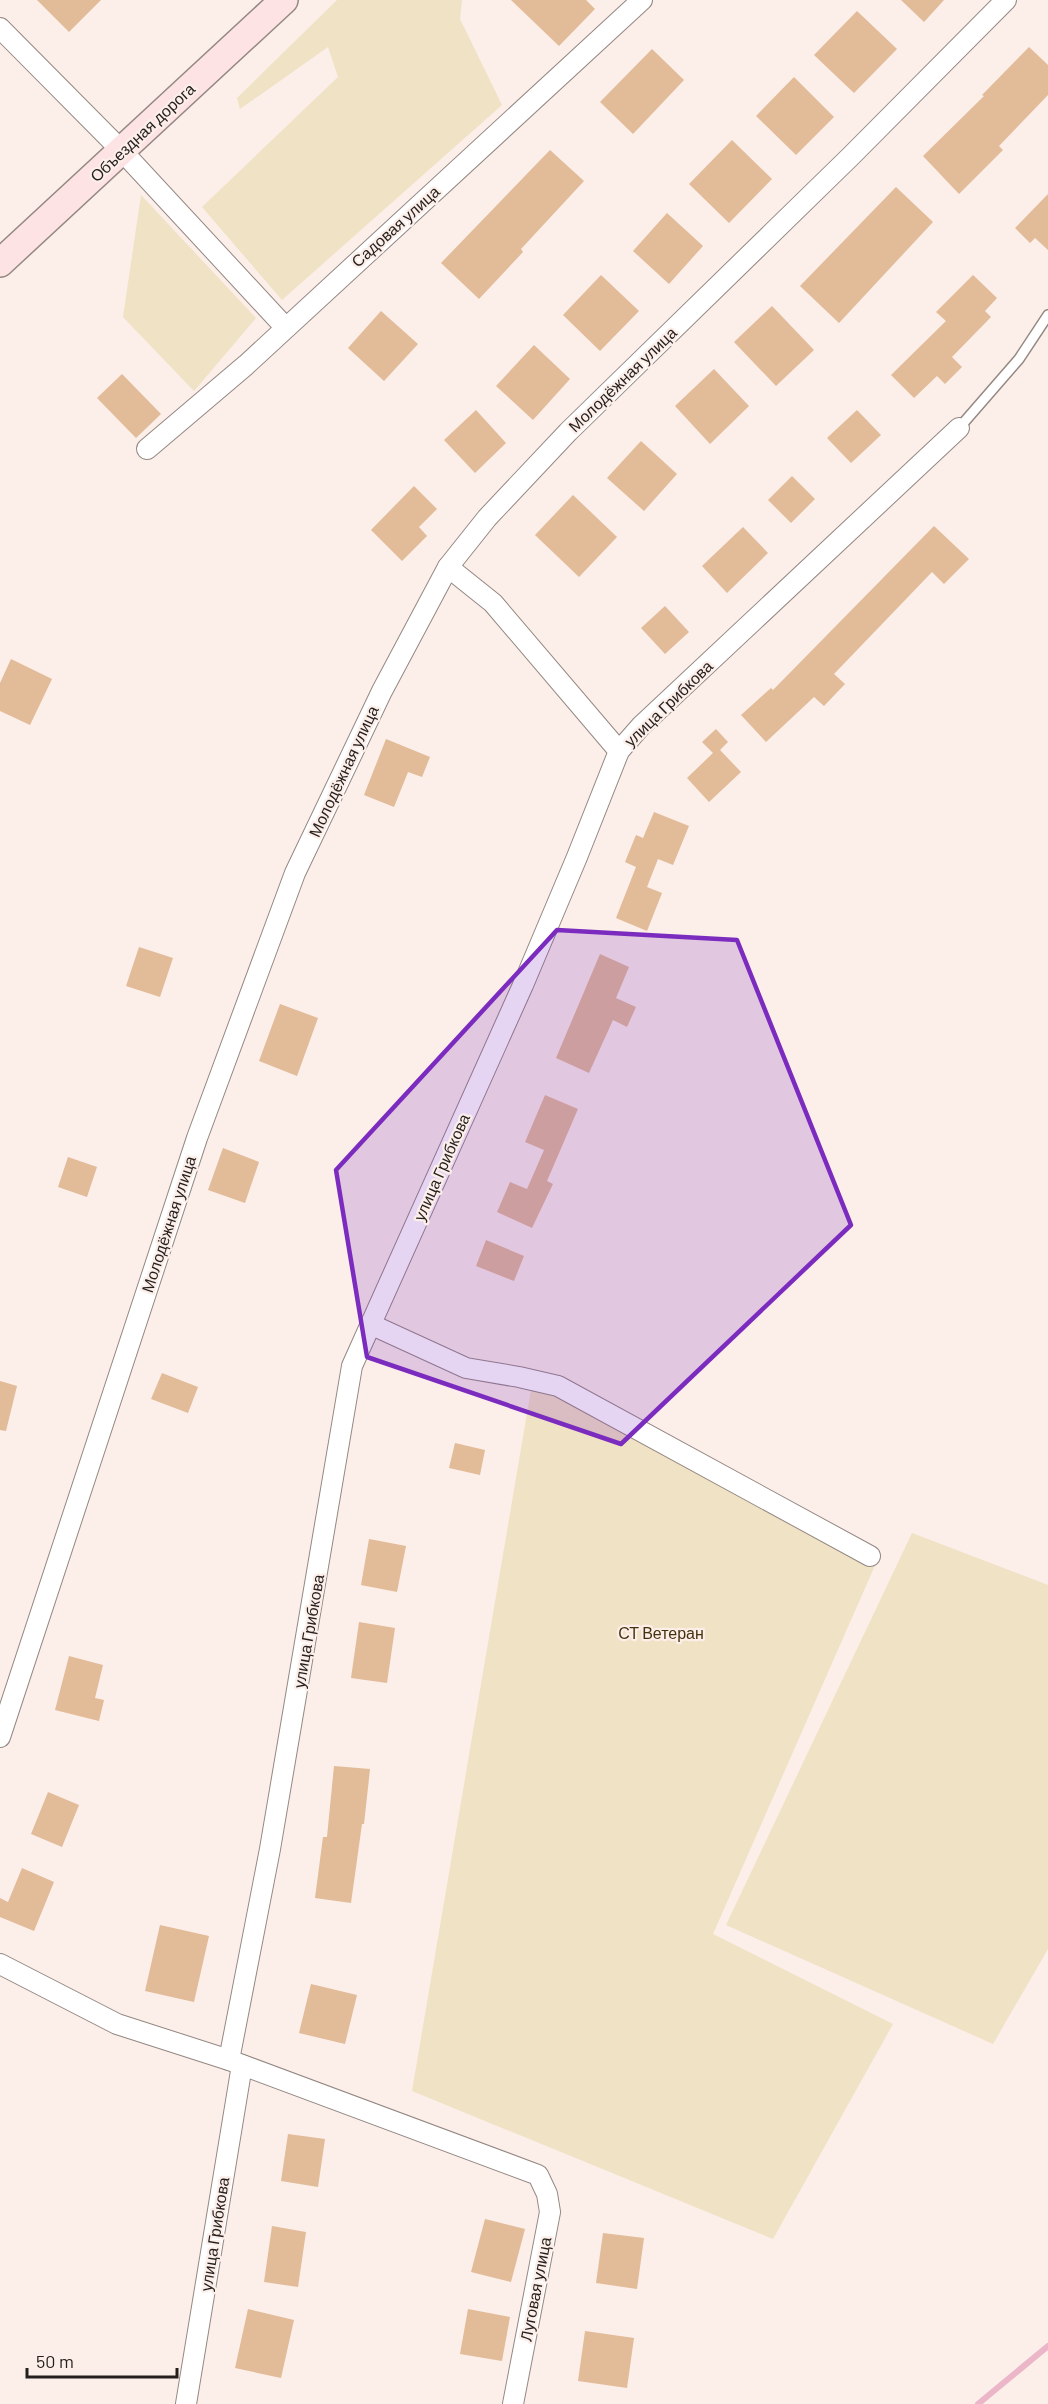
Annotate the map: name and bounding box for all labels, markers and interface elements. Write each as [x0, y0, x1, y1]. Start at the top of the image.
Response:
street label: Объездная дорога [86, 79, 198, 185]
street label: Садовая улица [347, 181, 443, 271]
street label: Молодёжная улица [564, 323, 680, 435]
street label: улица Грибкова [620, 656, 716, 750]
street label: Молодёжная улица [304, 702, 382, 840]
street label: улица Грибкова [409, 1110, 473, 1224]
street label: Молодёжная улица [137, 1153, 199, 1295]
street label: улица Грибкова [289, 1573, 327, 1689]
park label: СТ Ветеран [618, 1623, 704, 1642]
street label: улица Грибкова [196, 2176, 232, 2292]
street label: Луговая улица [516, 2235, 554, 2343]
scale bar [27, 2341, 177, 2379]
text: 50 m [36, 2350, 74, 2372]

